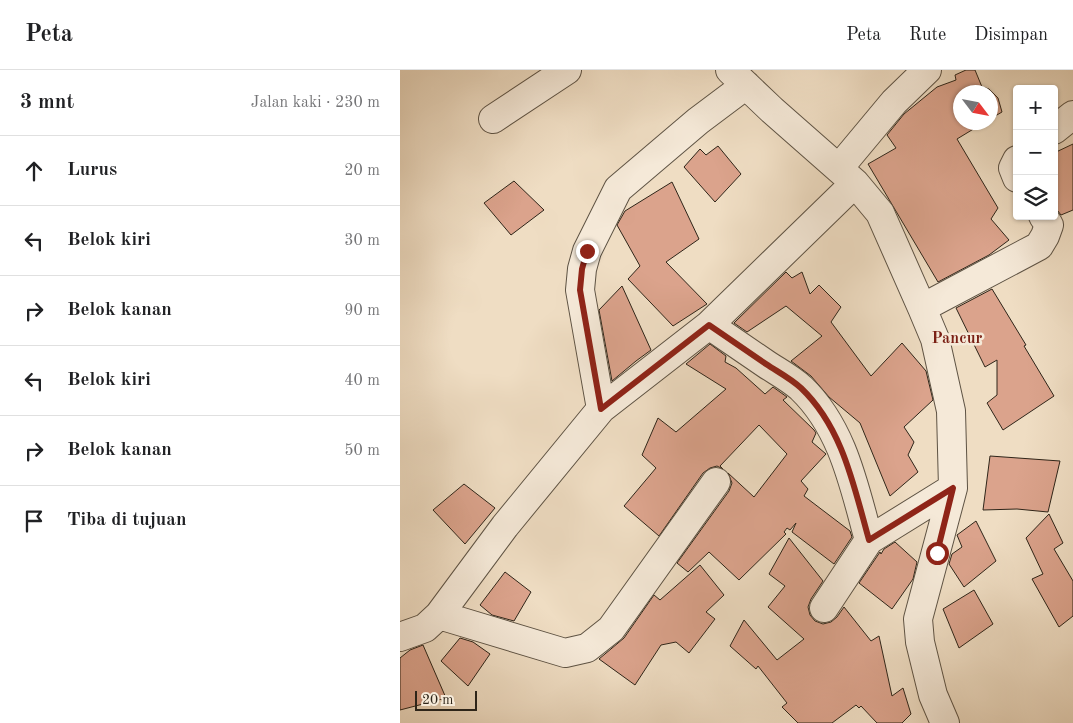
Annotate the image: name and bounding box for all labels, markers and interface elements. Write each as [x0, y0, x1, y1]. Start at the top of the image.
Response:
text: Peta [25, 23, 73, 47]
text: Peta [846, 26, 881, 44]
text: Rute [909, 26, 946, 44]
text: Disimpan [974, 26, 1048, 44]
north arrow [953, 85, 998, 130]
map controls [1013, 85, 1058, 220]
button: + [1013, 85, 1058, 130]
text: 3 mnt [20, 92, 74, 113]
text: Jalan kaki · 230 m [251, 95, 380, 111]
button: − [1013, 130, 1058, 175]
icon: ahead [20, 157, 48, 185]
text: Lurus [67, 161, 117, 180]
text: 20 m [344, 163, 380, 179]
button: layers [1013, 175, 1058, 220]
icon: left [20, 227, 48, 255]
text: Belok kiri [67, 231, 151, 250]
text: 30 m [344, 233, 380, 249]
route end [576, 240, 599, 263]
icon: right [20, 297, 48, 325]
text: Belok kanan [67, 301, 172, 320]
text: 90 m [344, 303, 380, 319]
district label: Pancur [932, 331, 982, 347]
icon: left [20, 367, 48, 395]
text: Belok kiri [67, 371, 151, 390]
text: 40 m [344, 373, 380, 389]
icon: right [20, 437, 48, 465]
text: Belok kanan [67, 441, 172, 460]
text: 50 m [344, 443, 380, 459]
icon: arrive [20, 507, 48, 535]
text: Tiba di tujuan [67, 511, 187, 530]
route start [926, 542, 949, 565]
scale bar [415, 688, 478, 711]
text: 20 m [422, 693, 453, 707]

